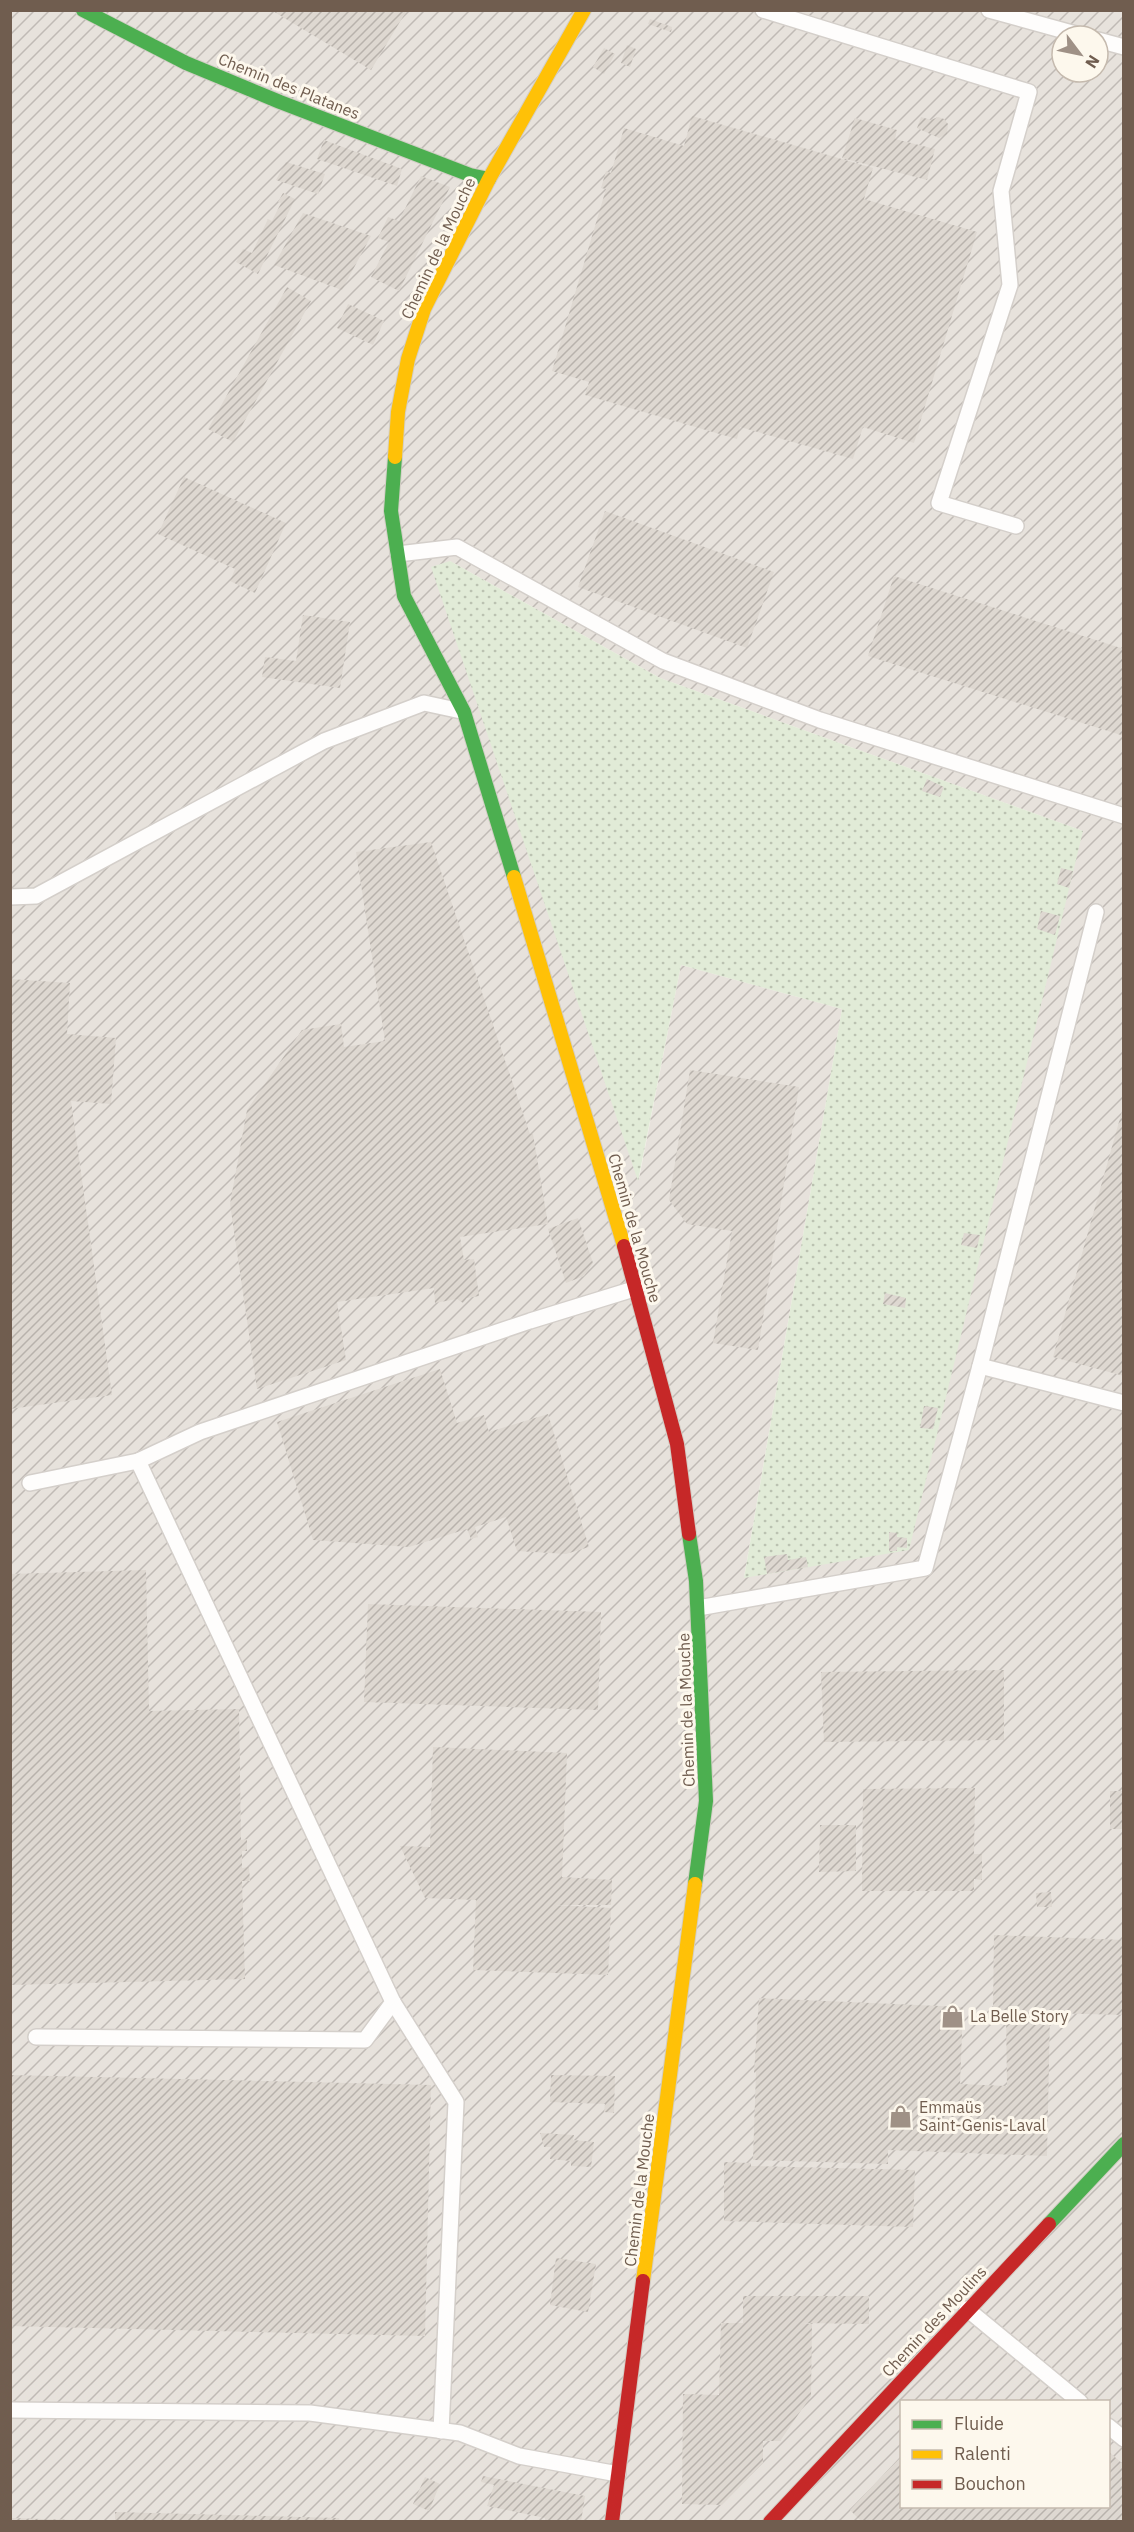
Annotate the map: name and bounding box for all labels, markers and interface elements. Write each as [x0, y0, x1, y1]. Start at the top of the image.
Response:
north arrow [1050, 24, 1110, 84]
street label: Chemin des Platanes [215, 49, 363, 123]
text: N [1081, 52, 1104, 72]
street label: Chemin de la Mouche [396, 174, 480, 322]
street label: Chemin de la Mouche [604, 1151, 666, 1305]
street label: Chemin de la Mouche [673, 1632, 699, 1787]
shop icon: La Belle Story [939, 2003, 965, 2029]
place label: La Belle Story [970, 2006, 1069, 2026]
place label: Emmaüs Saint-Genis-Laval [919, 2097, 1046, 2135]
shop icon: Emmaüs Saint-Genis-Laval [888, 2103, 914, 2129]
street label: Chemin de la Mouche [620, 2112, 658, 2268]
street label: Chemin des Moulins [877, 2261, 991, 2381]
legend [900, 2400, 1110, 2508]
text: Fluide [954, 2412, 1004, 2435]
text: Ralenti [954, 2442, 1011, 2465]
text: Bouchon [954, 2472, 1026, 2495]

